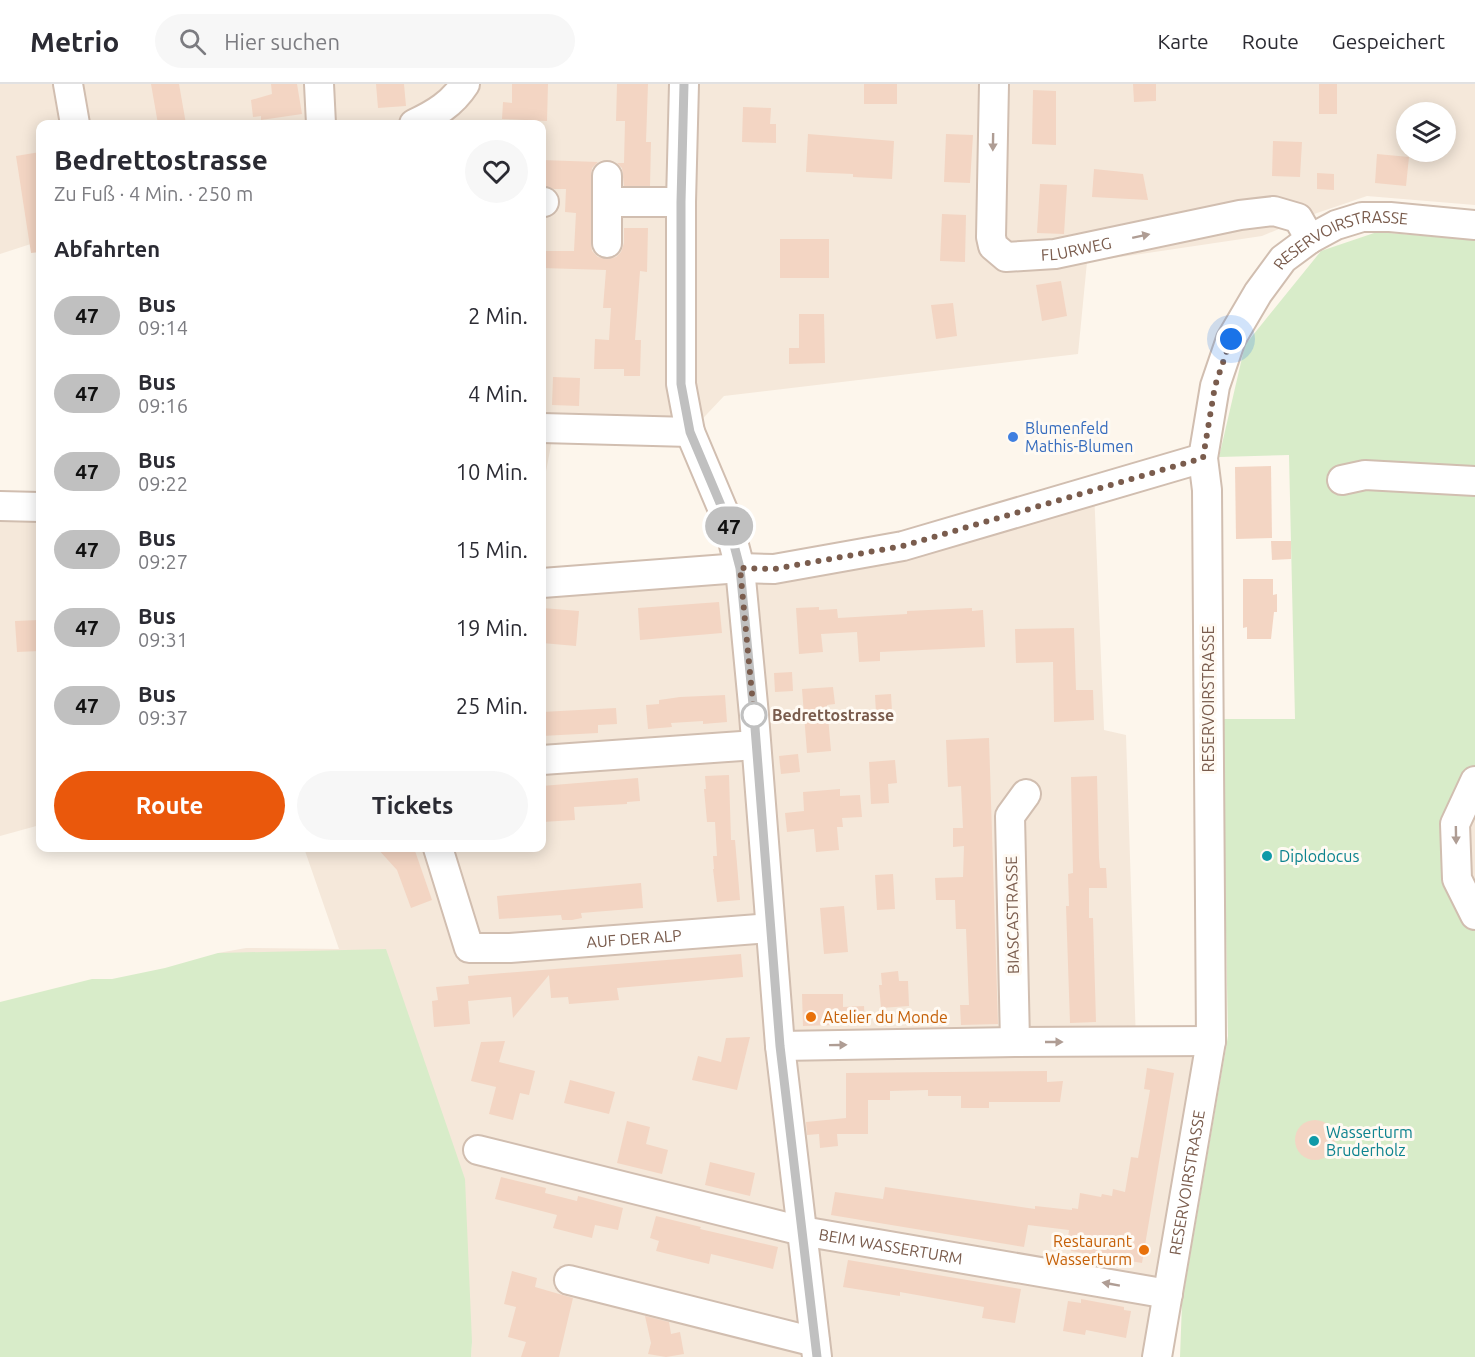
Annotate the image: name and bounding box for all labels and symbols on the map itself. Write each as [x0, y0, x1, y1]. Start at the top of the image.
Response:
one-way arrow [988, 133, 998, 152]
street label: RESERVOIRSTRASSE [1270, 208, 1409, 273]
one-way arrow [1131, 231, 1150, 240]
street label: FLURWEG [1040, 233, 1113, 264]
your location [1216, 324, 1246, 354]
place label: Blumenfeld Mathis-Blumen [1025, 419, 1133, 455]
marker: Blumenfeld Mathis-Blumen [1006, 430, 1020, 444]
line badge: 47 [702, 506, 756, 546]
street label: RESERVOIRSTRASSE [1199, 626, 1217, 772]
marker: Bedrettostrasse [741, 702, 767, 728]
place label: Bedrettostrasse [772, 706, 894, 724]
one-way arrow [1451, 825, 1460, 844]
place label: Diplodocus [1279, 847, 1359, 865]
marker: Diplodocus [1260, 849, 1274, 863]
street label: BIASCASTRASSE [1002, 856, 1022, 974]
street label: AUF DER ALP [586, 926, 682, 951]
place label: Atelier du Monde [823, 1008, 948, 1026]
marker: Atelier du Monde [804, 1010, 818, 1024]
one-way arrow [1045, 1037, 1064, 1047]
one-way arrow [829, 1040, 848, 1050]
street label: RESERVOIRSTRASSE [1166, 1109, 1208, 1256]
place label: Wasserturm Bruderholz [1326, 1123, 1413, 1159]
marker: Wasserturm Bruderholz [1307, 1134, 1321, 1148]
street label: BEIM WASSERTURM [817, 1225, 964, 1267]
place label: Restaurant Wasserturm [1045, 1232, 1133, 1268]
marker: Restaurant Wasserturm [1137, 1243, 1151, 1257]
one-way arrow [1101, 1279, 1120, 1288]

